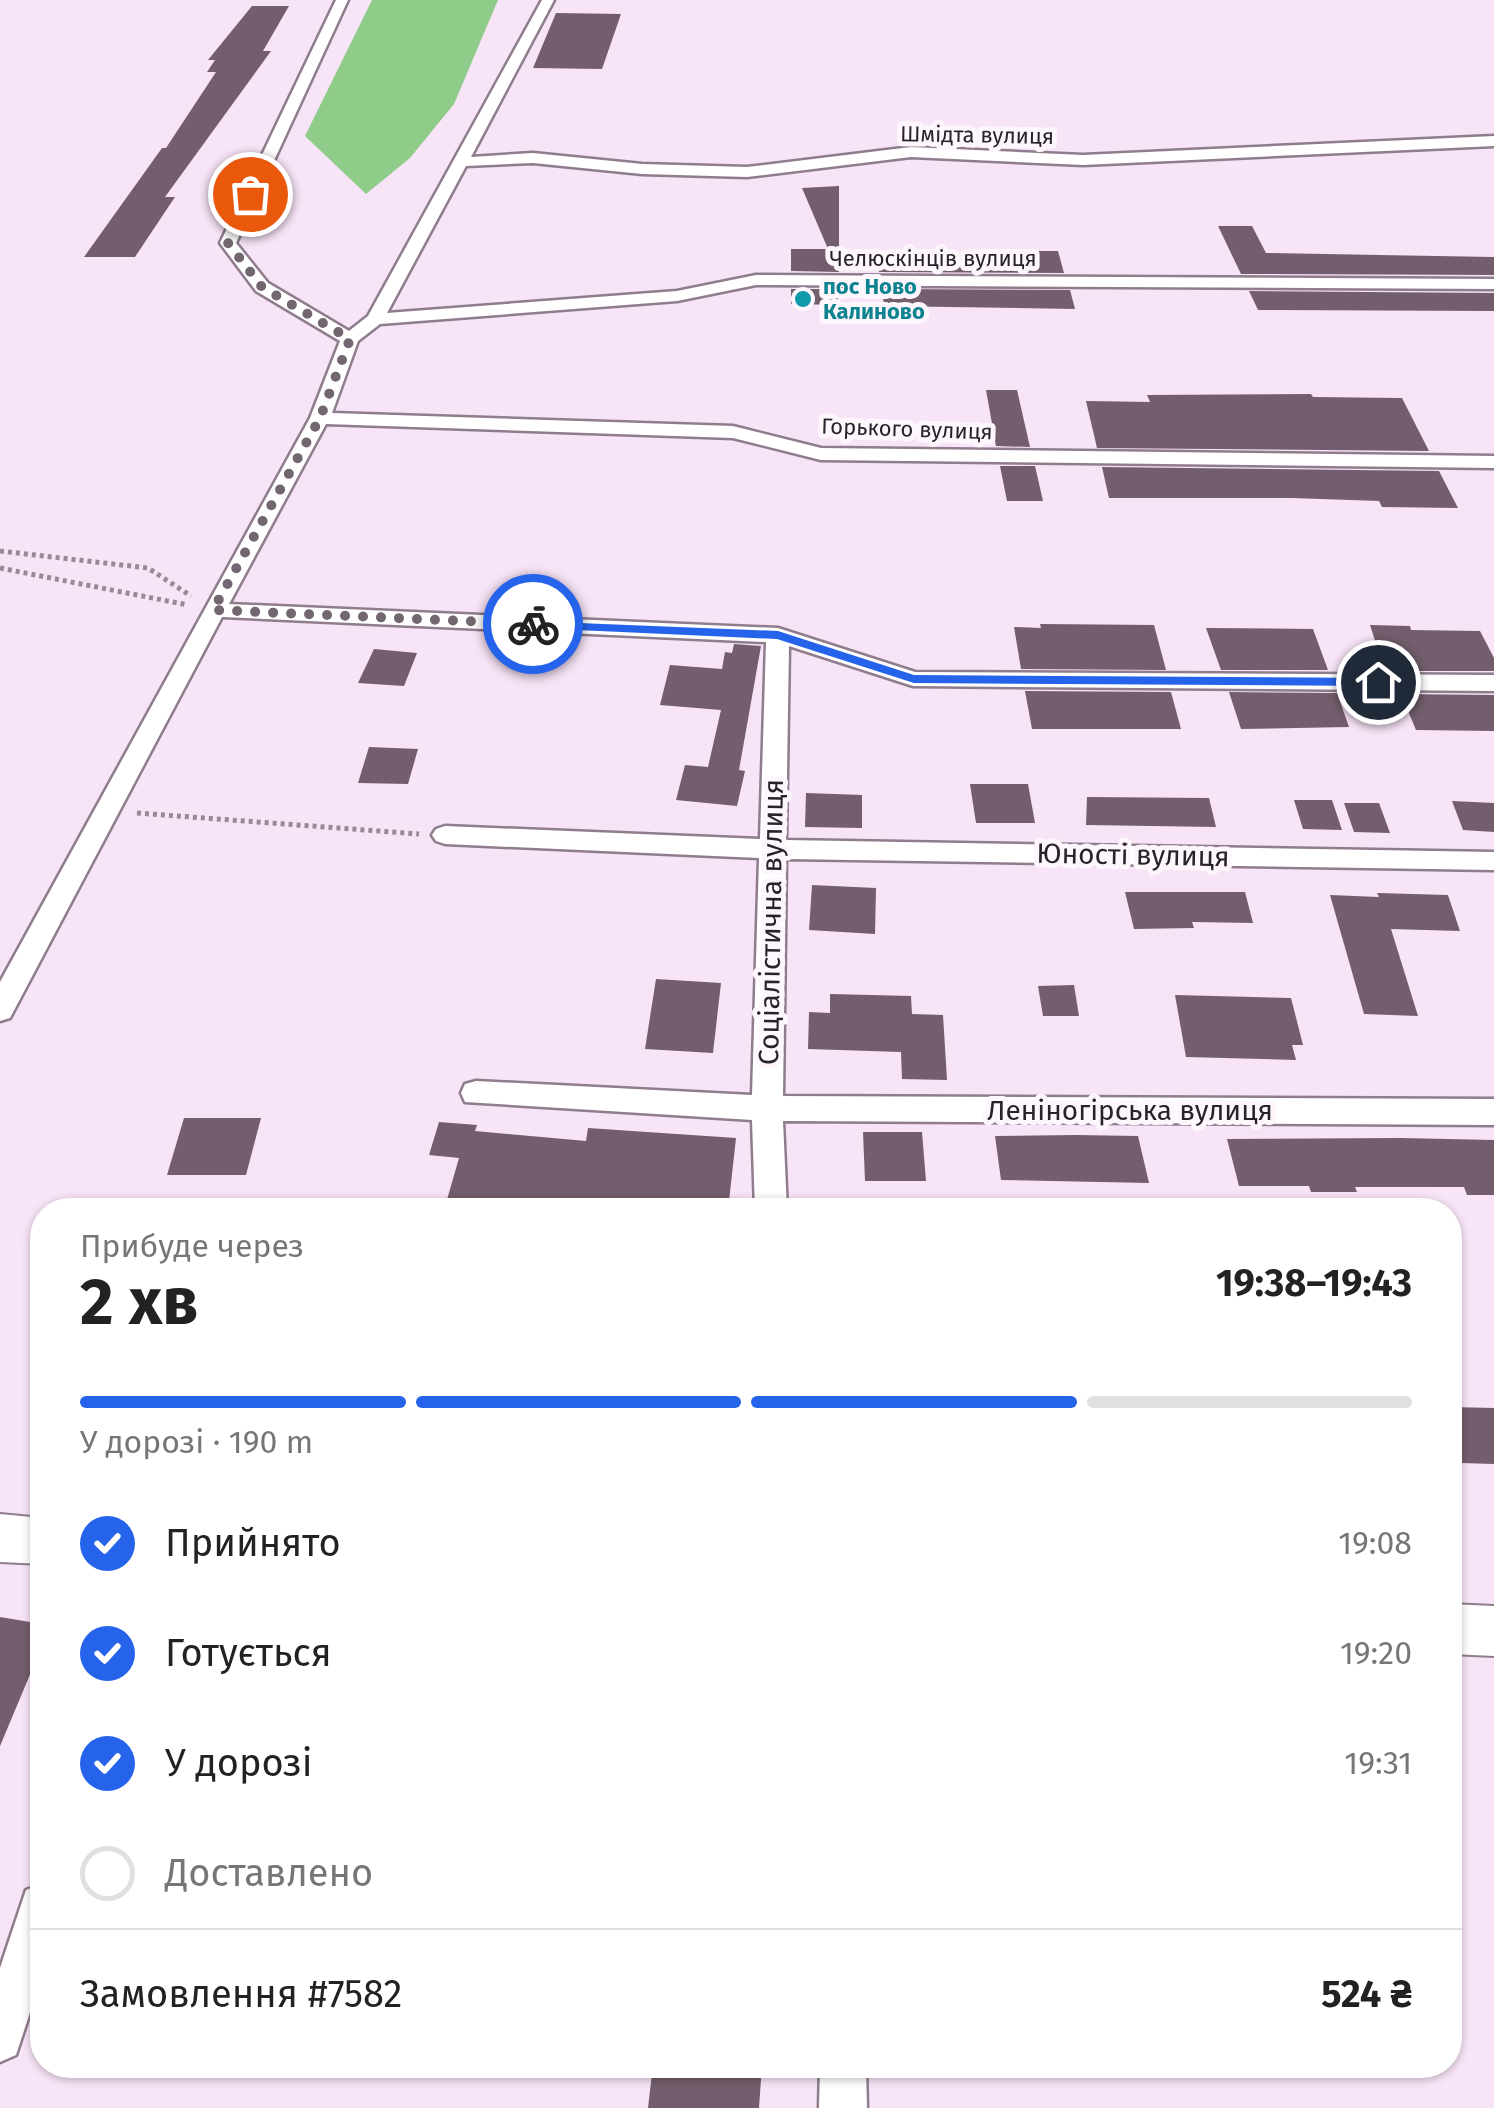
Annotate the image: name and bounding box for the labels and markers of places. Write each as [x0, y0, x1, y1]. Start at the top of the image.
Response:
pin [208, 152, 293, 237]
place label: пос Ново Калиново [823, 273, 925, 325]
marker: пос Ново Калиново [792, 288, 814, 310]
pin [1336, 640, 1421, 725]

